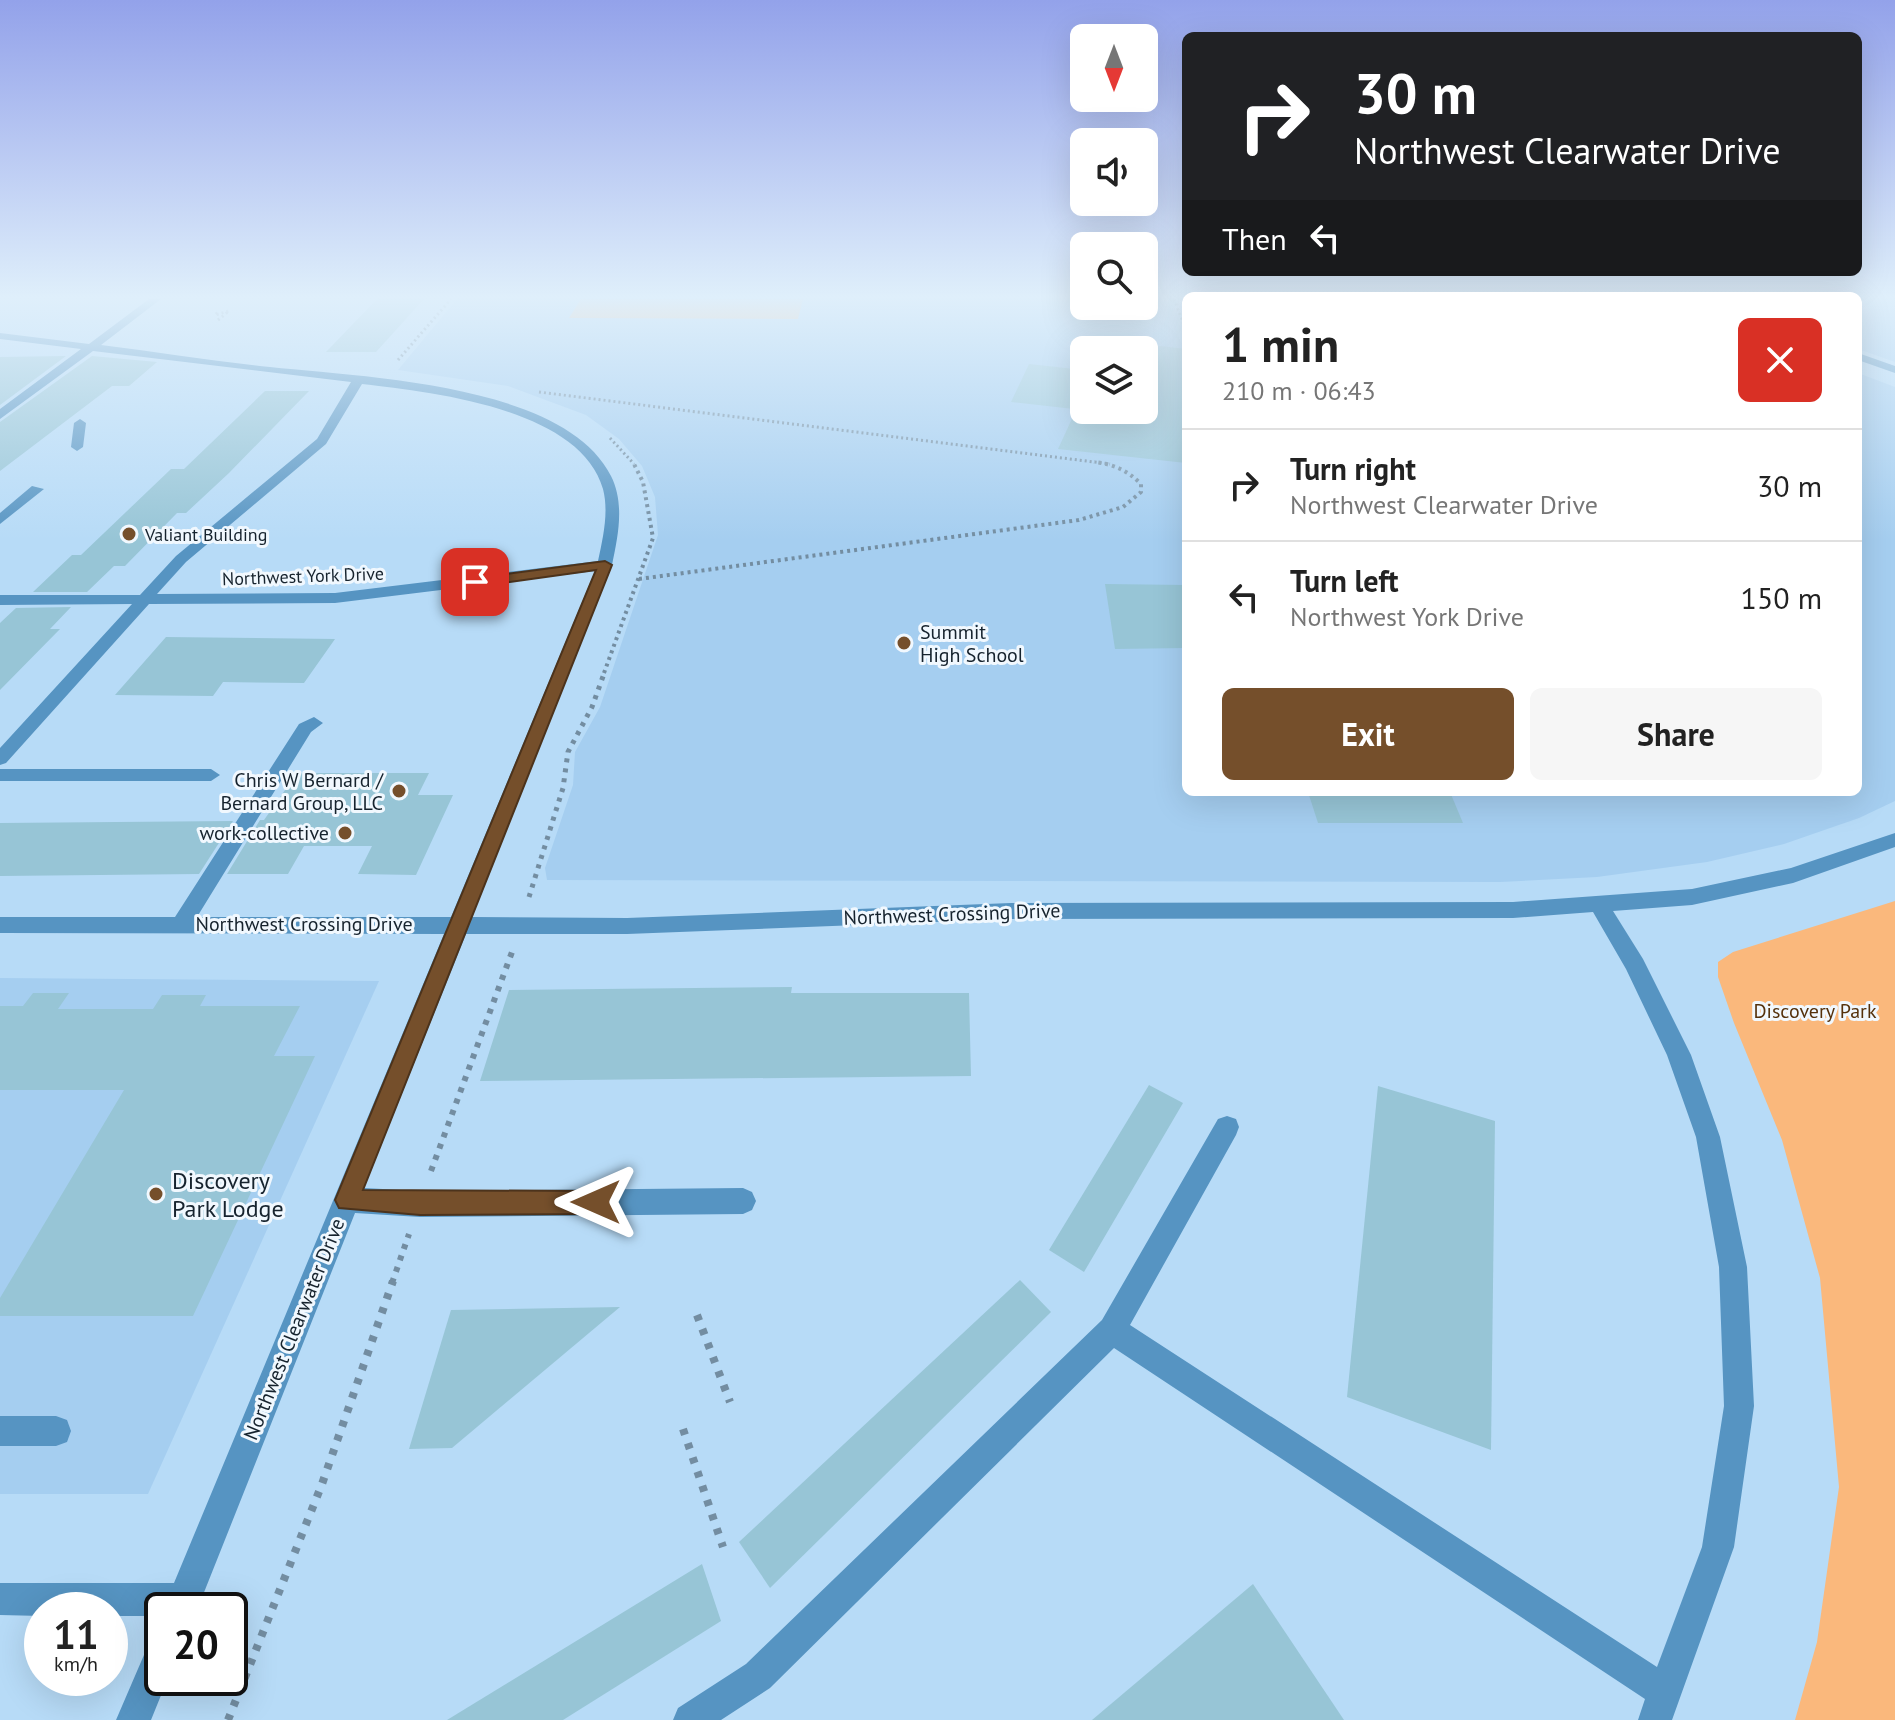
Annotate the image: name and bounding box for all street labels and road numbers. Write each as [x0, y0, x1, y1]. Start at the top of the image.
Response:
street label: Northwest York Drive [222, 562, 384, 590]
street label: Northwest Crossing Drive [843, 897, 1061, 931]
street label: Northwest Crossing Drive [195, 911, 413, 937]
street label: Northwest Clearwater Drive [238, 1214, 350, 1444]

